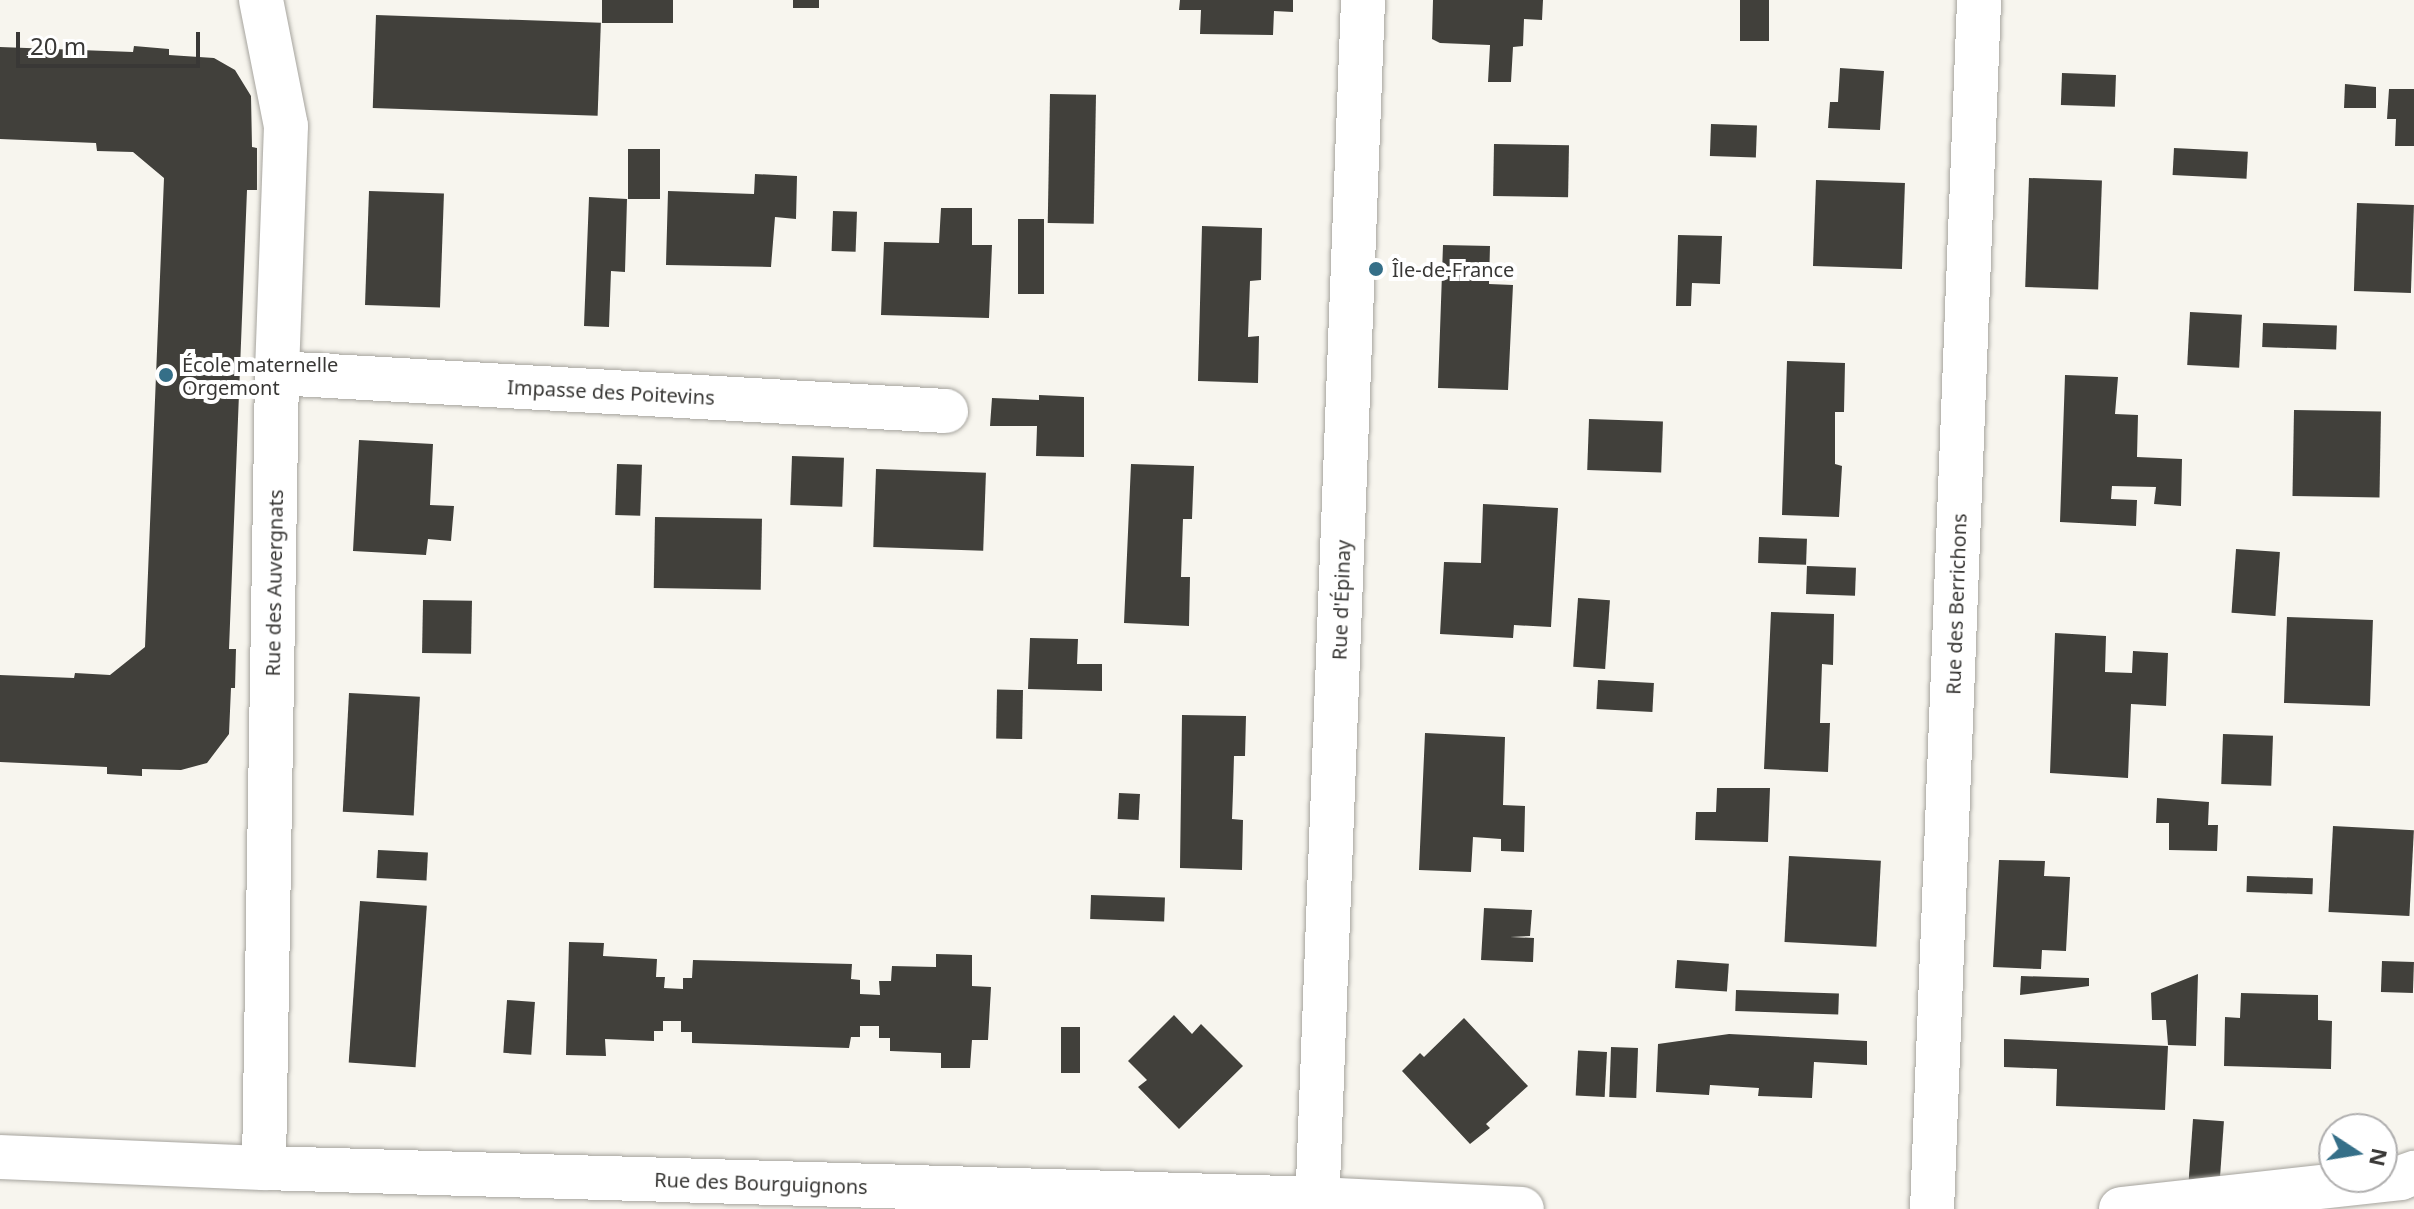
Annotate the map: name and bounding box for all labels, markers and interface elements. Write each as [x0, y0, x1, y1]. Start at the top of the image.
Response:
scale bar [20, 16, 204, 66]
text: 20 m [30, 29, 86, 62]
place label: Île-de-France [1392, 257, 1514, 281]
marker: Île-de-France [1367, 260, 1385, 278]
place label: École maternelle Orgemont [182, 352, 338, 399]
marker: École maternelle Orgemont [157, 366, 175, 384]
street label: Impasse des Poitevins [507, 375, 715, 409]
street label: Rue des Auvergnats [260, 489, 288, 677]
street label: Rue des Berrichons [1941, 513, 1971, 695]
street label: Rue d'Épinay [1327, 539, 1355, 661]
north arrow [2318, 1113, 2398, 1193]
text: N [2363, 1146, 2396, 1169]
street label: Rue des Bourguignons [654, 1167, 868, 1199]

